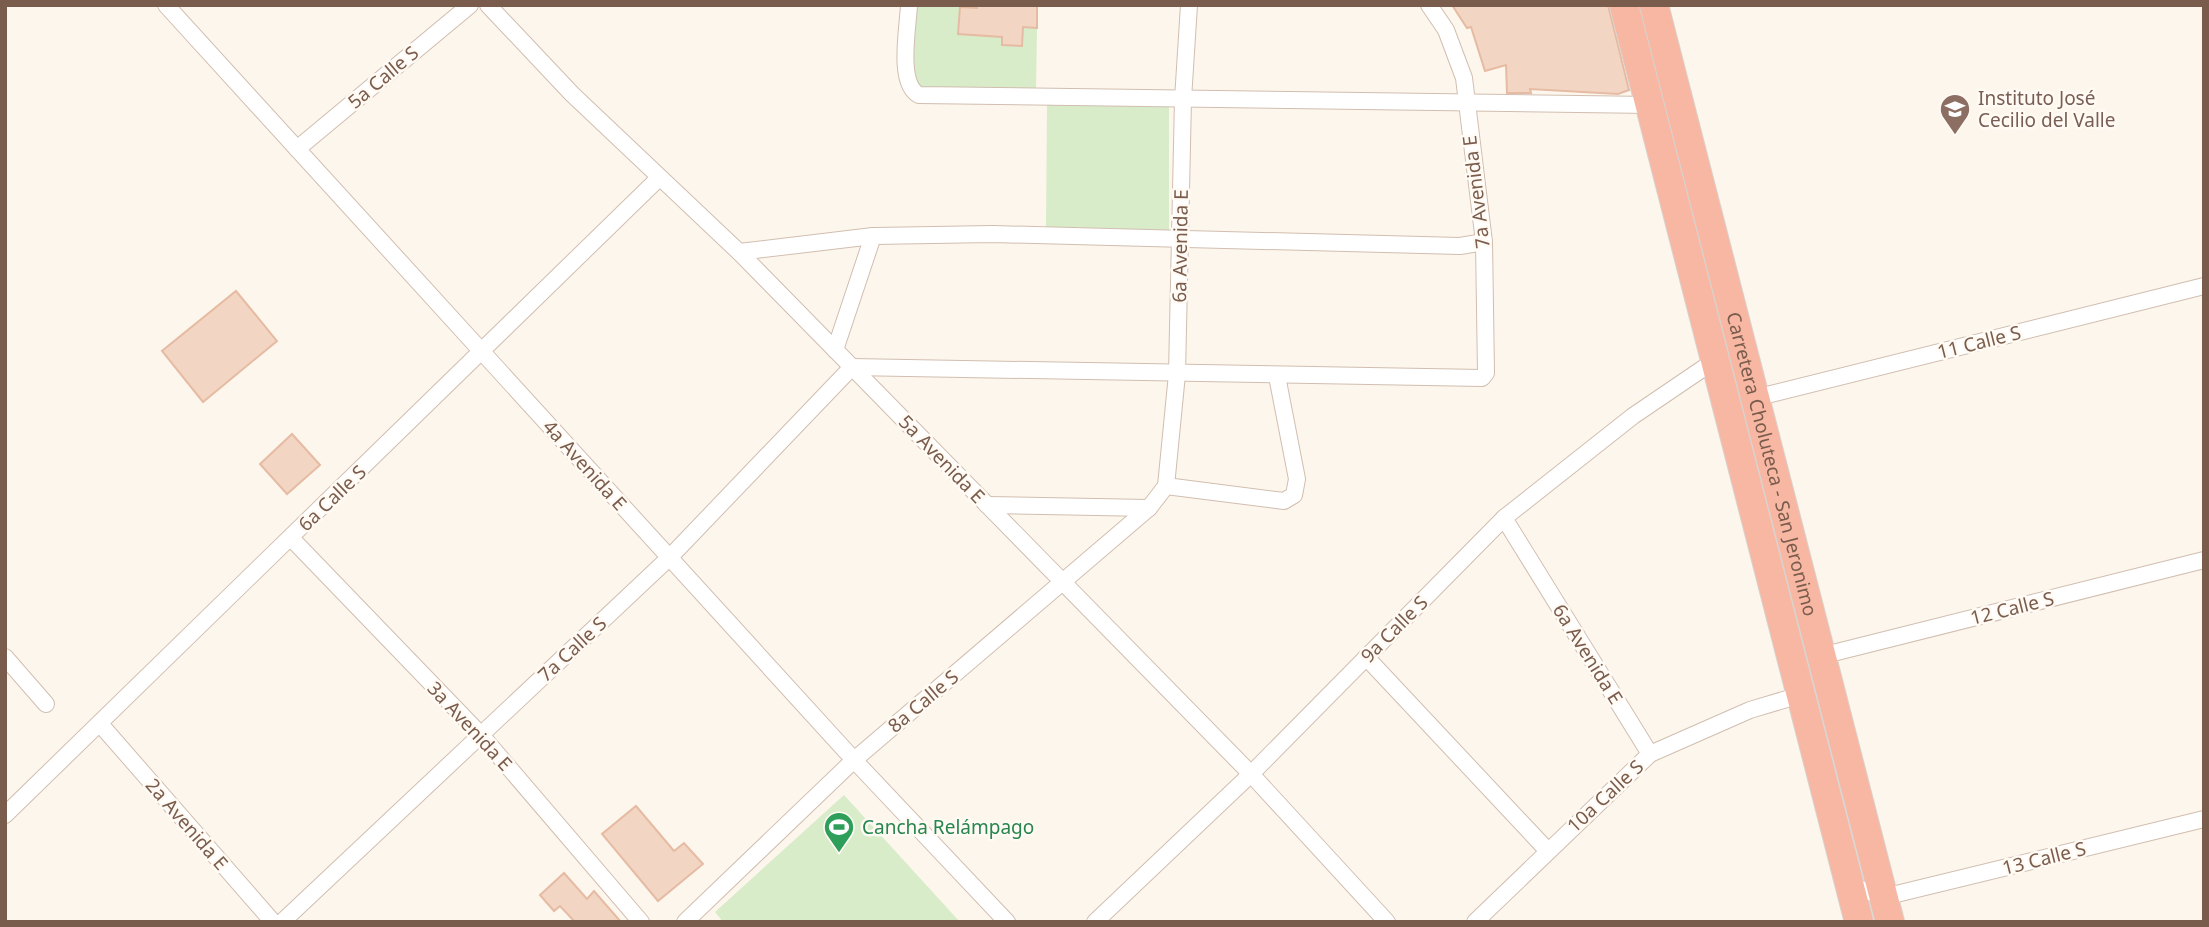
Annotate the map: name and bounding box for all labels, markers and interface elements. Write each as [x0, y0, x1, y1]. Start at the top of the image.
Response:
street label: 5a Calle S [342, 40, 424, 114]
place label: Instituto José Cecilio del Valle [1978, 85, 2115, 133]
school or university icon: Instituto José Cecilio del Valle [1938, 92, 1972, 136]
street label: 7a Avenida E [1456, 134, 1496, 250]
street label: 6a Avenida E [1166, 189, 1194, 303]
street label: Carretera Choluteca - San Jeronimo [1721, 309, 1824, 619]
street label: 11 Calle S [1935, 319, 2023, 365]
street label: 5a Avenida E [893, 409, 991, 509]
street label: 4a Avenida E [537, 414, 633, 516]
street label: 6a Calle S [292, 459, 372, 537]
street label: 12 Calle S [1968, 585, 2056, 631]
street label: 9a Calle S [1355, 590, 1433, 668]
street label: 6a Avenida E [1547, 599, 1629, 709]
street label: 7a Calle S [532, 610, 612, 688]
street label: 8a Calle S [882, 664, 964, 738]
street label: 3a Avenida E [422, 676, 518, 776]
street label: 10a Calle S [1561, 754, 1649, 838]
street label: 2a Avenida E [140, 773, 234, 875]
sports icon: Cancha Relámpago [822, 810, 856, 854]
place label: Cancha Relámpago [862, 814, 1034, 840]
street label: 13 Calle S [2000, 835, 2088, 881]

